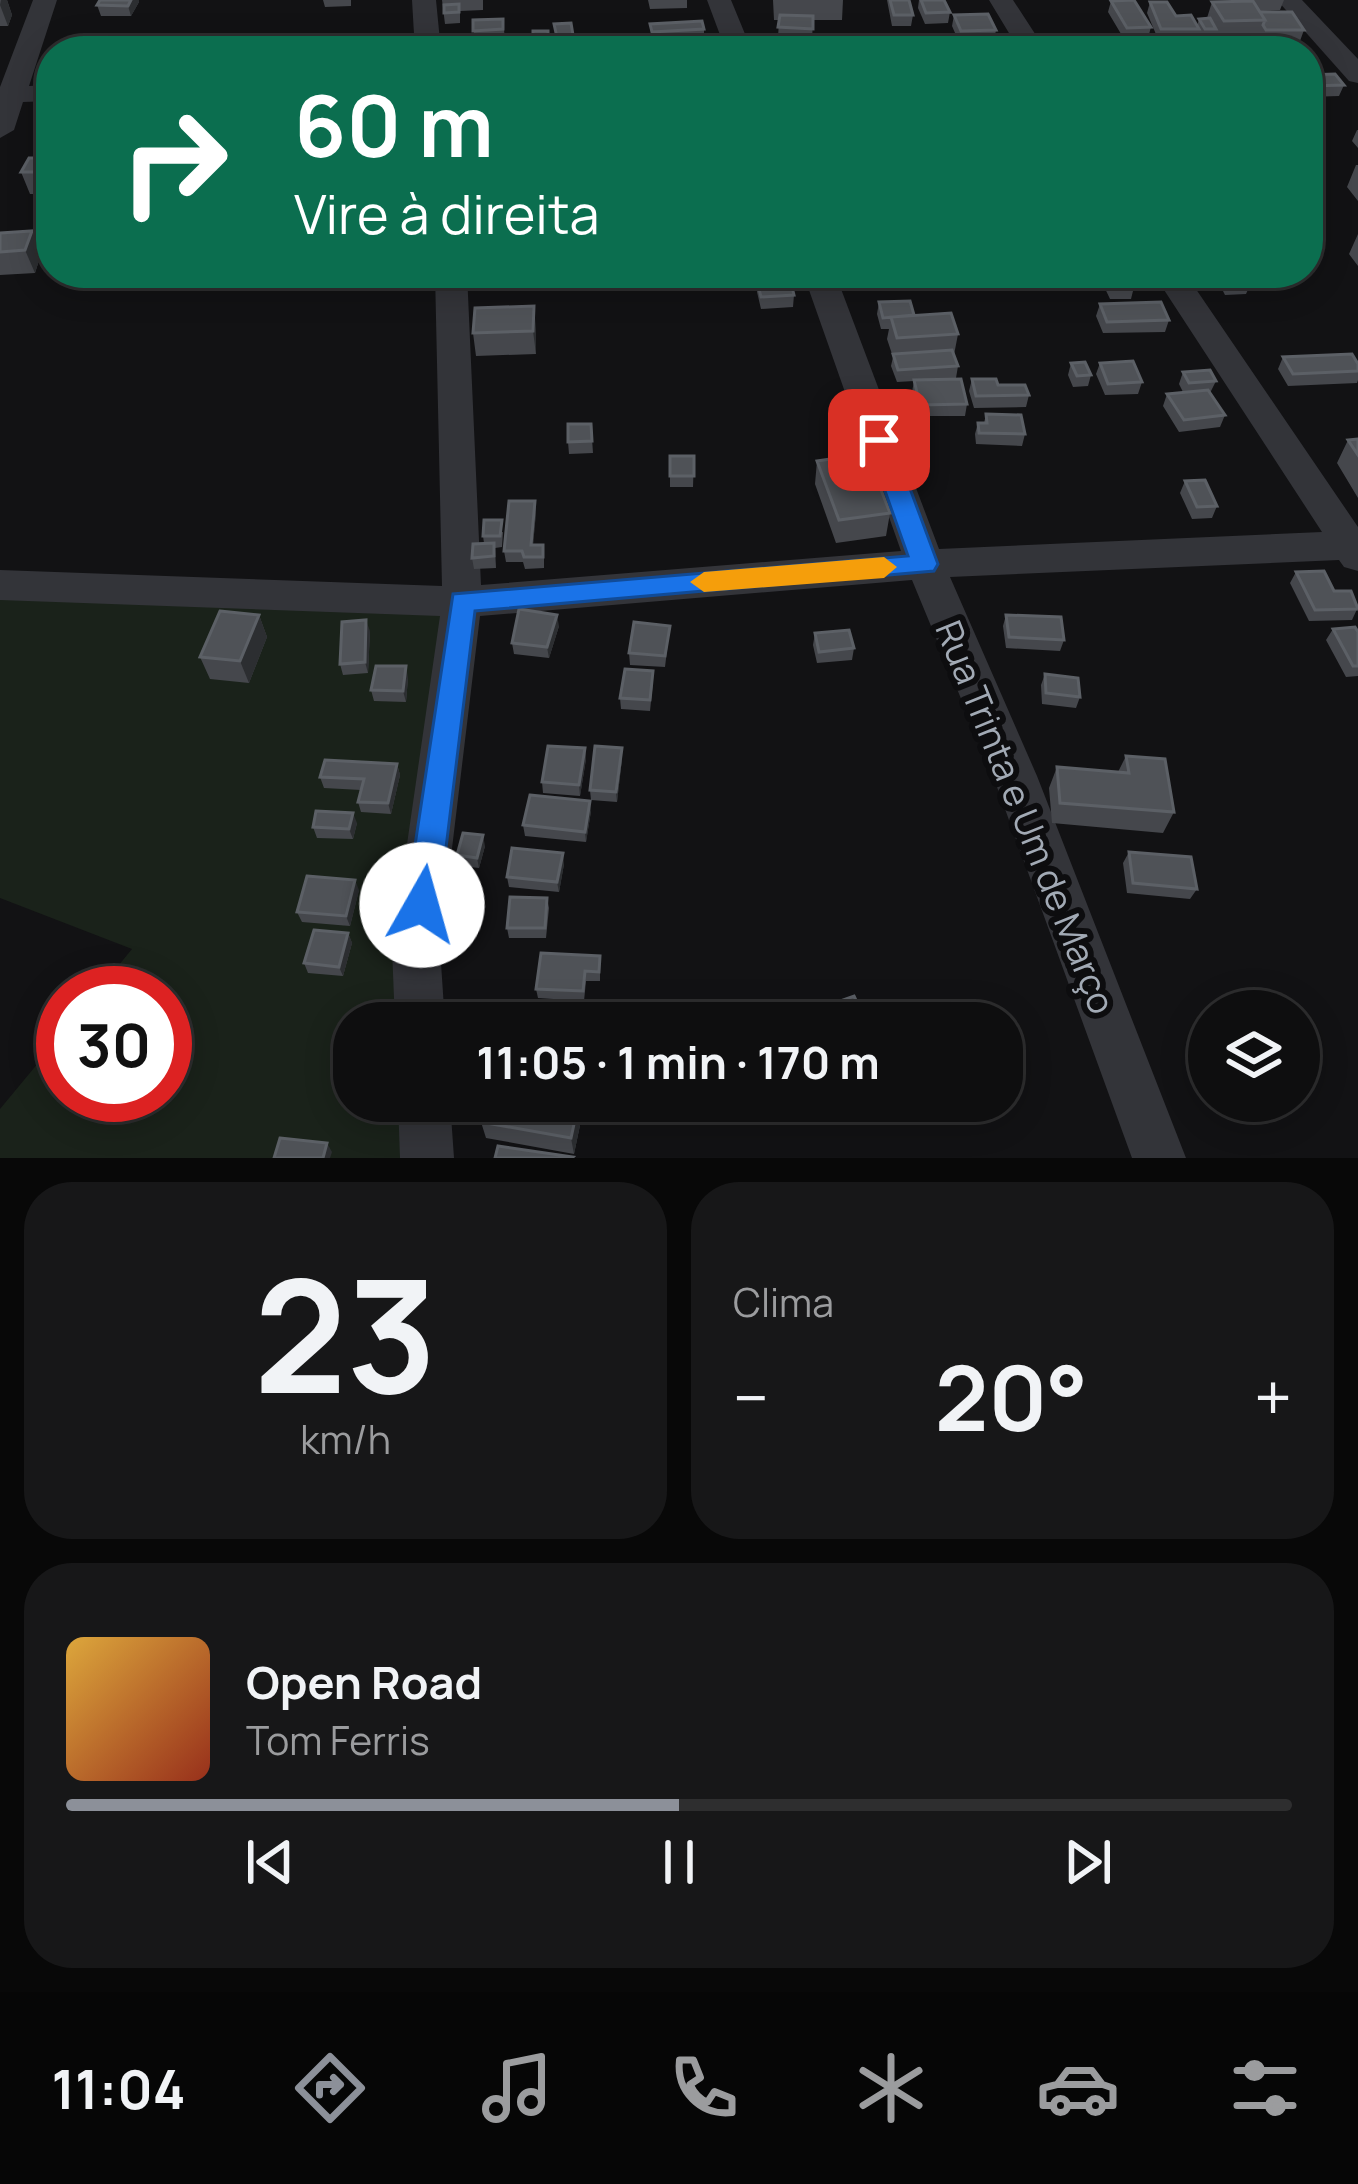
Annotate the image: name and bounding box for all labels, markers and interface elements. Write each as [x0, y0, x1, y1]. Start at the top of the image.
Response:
text: 60 m [294, 67, 494, 182]
icon: right [96, 84, 252, 240]
text: Vire à direita [294, 176, 600, 250]
pin [828, 389, 930, 491]
icon: arrive [846, 407, 912, 473]
street label: Rua Trinta e Um de Março [925, 613, 1127, 1021]
position arrow [359, 842, 485, 968]
speed limit sign: 30 [36, 966, 192, 1122]
map controls [1188, 990, 1320, 1122]
button: layers [1188, 990, 1320, 1122]
text: 11:05 · 1 min · 170 m [476, 1031, 880, 1093]
text: 23 [254, 1227, 437, 1440]
text: Clima [733, 1275, 834, 1329]
text: 20° [935, 1335, 1088, 1458]
text: − [733, 1352, 769, 1442]
text: + [1254, 1352, 1292, 1442]
text: km/h [300, 1412, 391, 1466]
text: Open Road [246, 1651, 482, 1713]
text: Tom Ferris [246, 1713, 430, 1767]
icon: previous [237, 1829, 303, 1895]
icon: pause [646, 1829, 712, 1895]
icon: next [1055, 1829, 1121, 1895]
icon: directions [288, 2046, 372, 2130]
icon: music [475, 2046, 559, 2130]
icon: phone [662, 2046, 746, 2130]
icon: climate [849, 2046, 933, 2130]
icon: car [1036, 2046, 1120, 2130]
icon: filters [1223, 2046, 1307, 2130]
text: 11:04 [51, 2051, 186, 2125]

